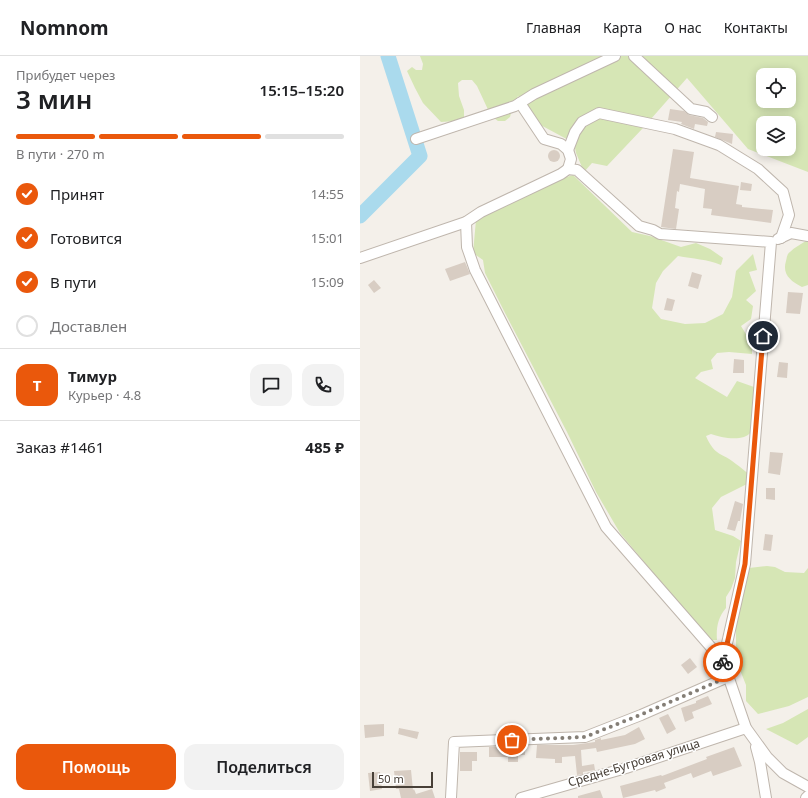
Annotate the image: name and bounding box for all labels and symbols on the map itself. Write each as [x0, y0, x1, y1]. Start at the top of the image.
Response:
pin [746, 319, 780, 353]
courier [703, 642, 743, 682]
pin [495, 723, 529, 757]
street label: Средне-Бугровая улица [566, 734, 702, 791]
scale bar [372, 770, 433, 789]

